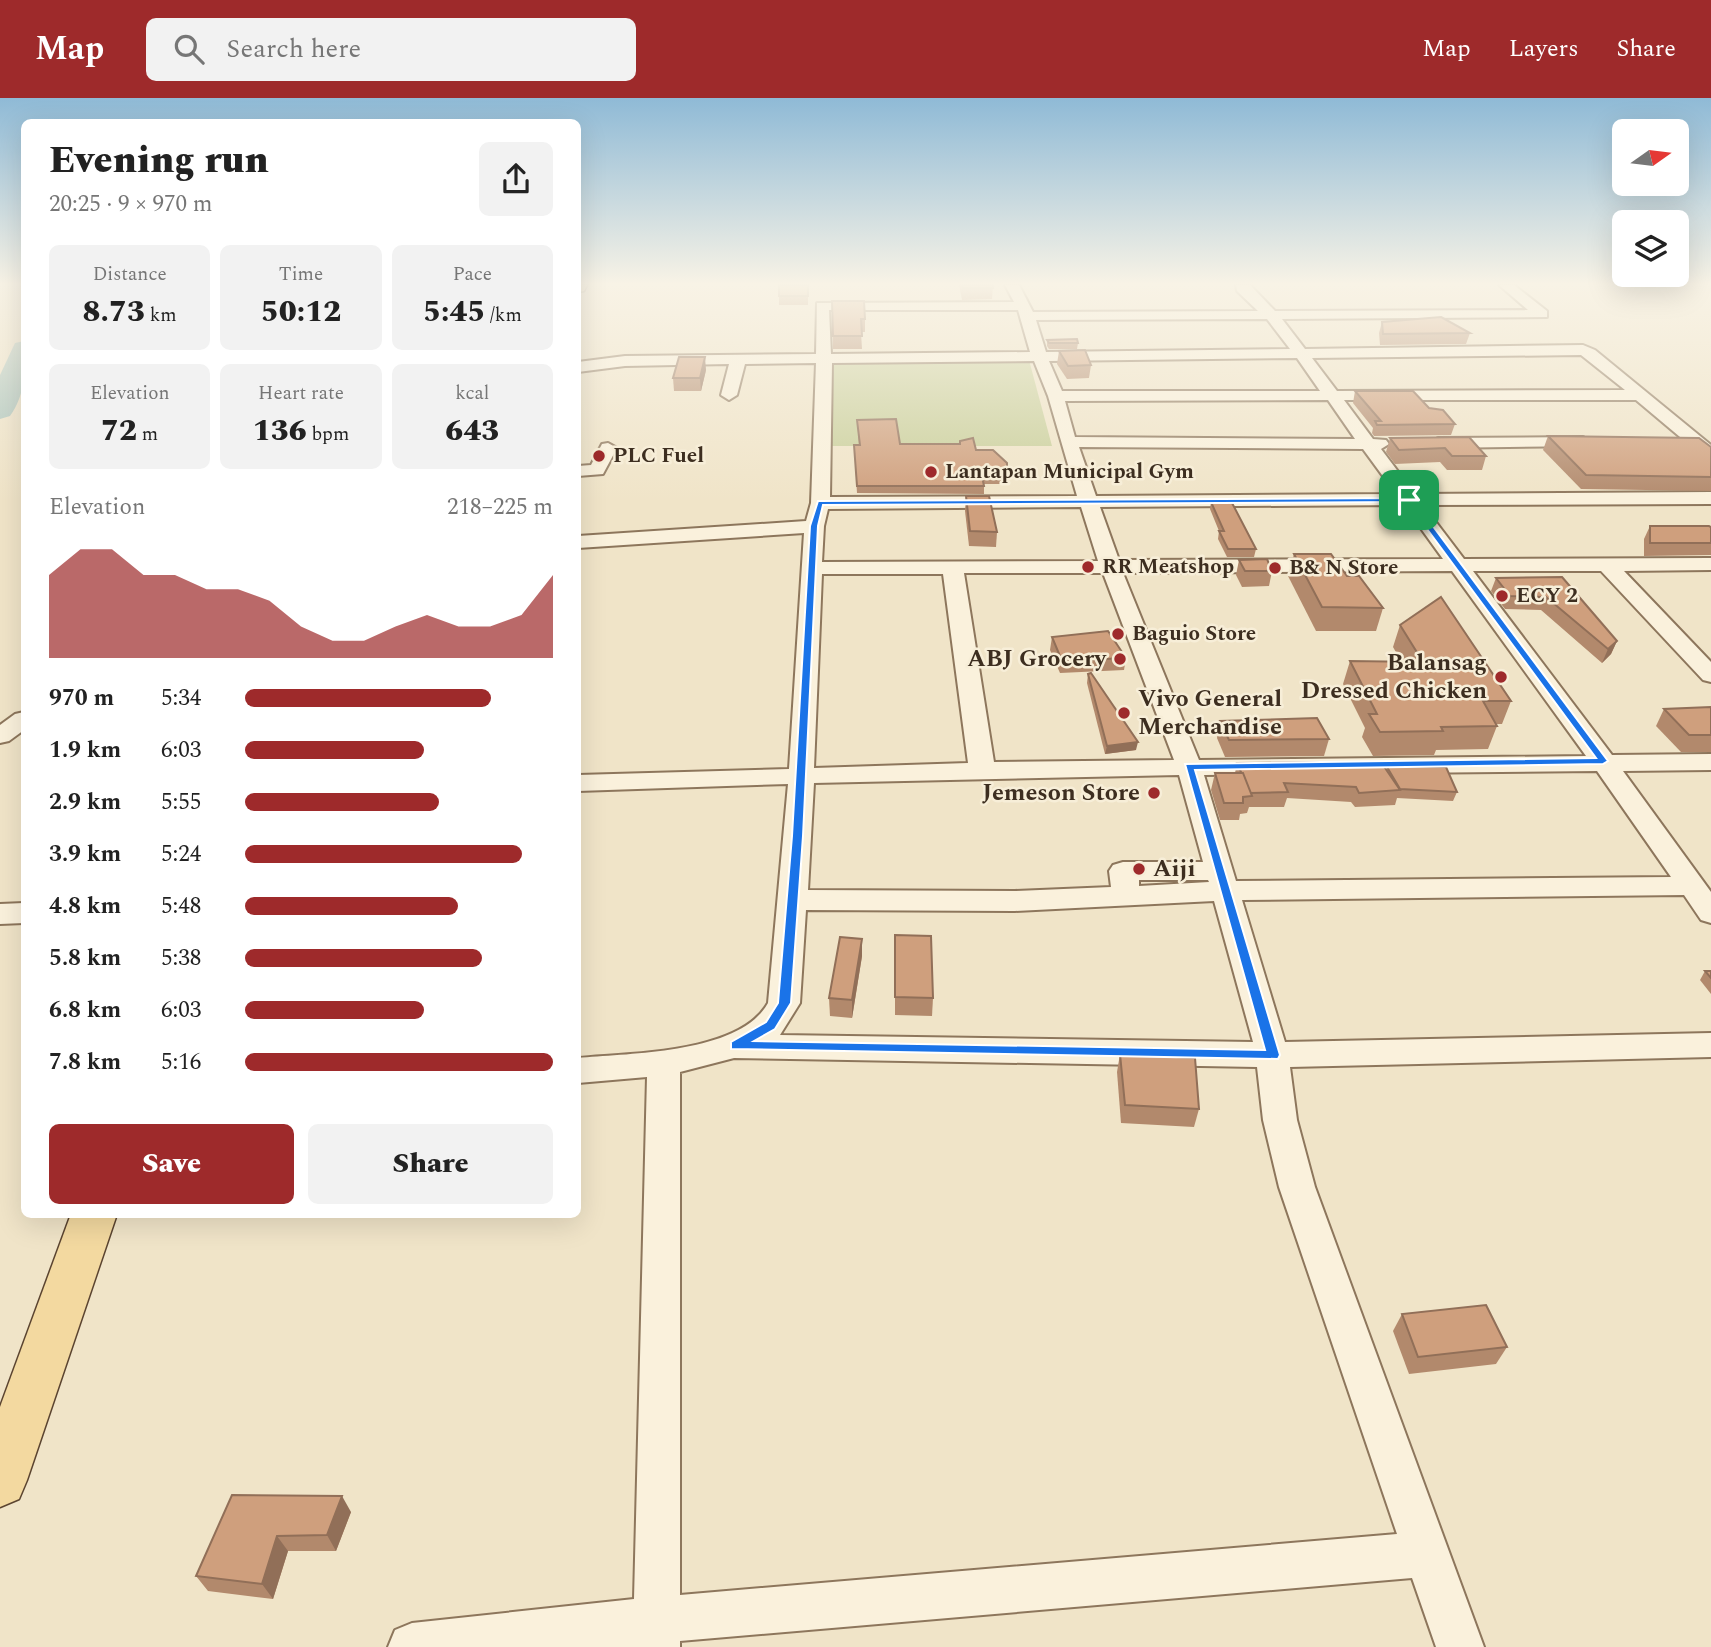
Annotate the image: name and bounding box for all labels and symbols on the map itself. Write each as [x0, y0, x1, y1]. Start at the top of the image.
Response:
north arrow [1612, 119, 1689, 196]
place label: PLC Fuel [613, 440, 704, 472]
marker: PLC Fuel [591, 448, 607, 464]
place label: Lantapan Municipal Gym [945, 456, 1194, 488]
marker: Lantapan Municipal Gym [923, 464, 939, 480]
pin [1379, 470, 1439, 530]
place label: RR Meatshop [1102, 551, 1234, 583]
place label: B& N Store [1289, 552, 1398, 584]
marker: RR Meatshop [1080, 559, 1096, 575]
marker: B& N Store [1267, 560, 1283, 576]
place label: ECY 2 [1516, 580, 1578, 612]
marker: ECY 2 [1494, 588, 1510, 604]
place label: Baguio Store [1132, 618, 1256, 650]
marker: Baguio Store [1110, 626, 1126, 642]
place label: ABJ Grocery [967, 641, 1108, 677]
place label: Balansag Dressed Chicken [1301, 645, 1487, 709]
marker: ABJ Grocery [1112, 651, 1128, 667]
marker: Balansag Dressed Chicken [1493, 669, 1509, 685]
place label: Vivo General Merchandise [1138, 681, 1282, 745]
marker: Vivo General Merchandise [1116, 705, 1132, 721]
place label: Jemeson Store [982, 775, 1140, 811]
marker: Jemeson Store [1146, 785, 1162, 801]
place label: Aiji [1153, 851, 1195, 887]
marker: Aiji [1131, 861, 1147, 877]

